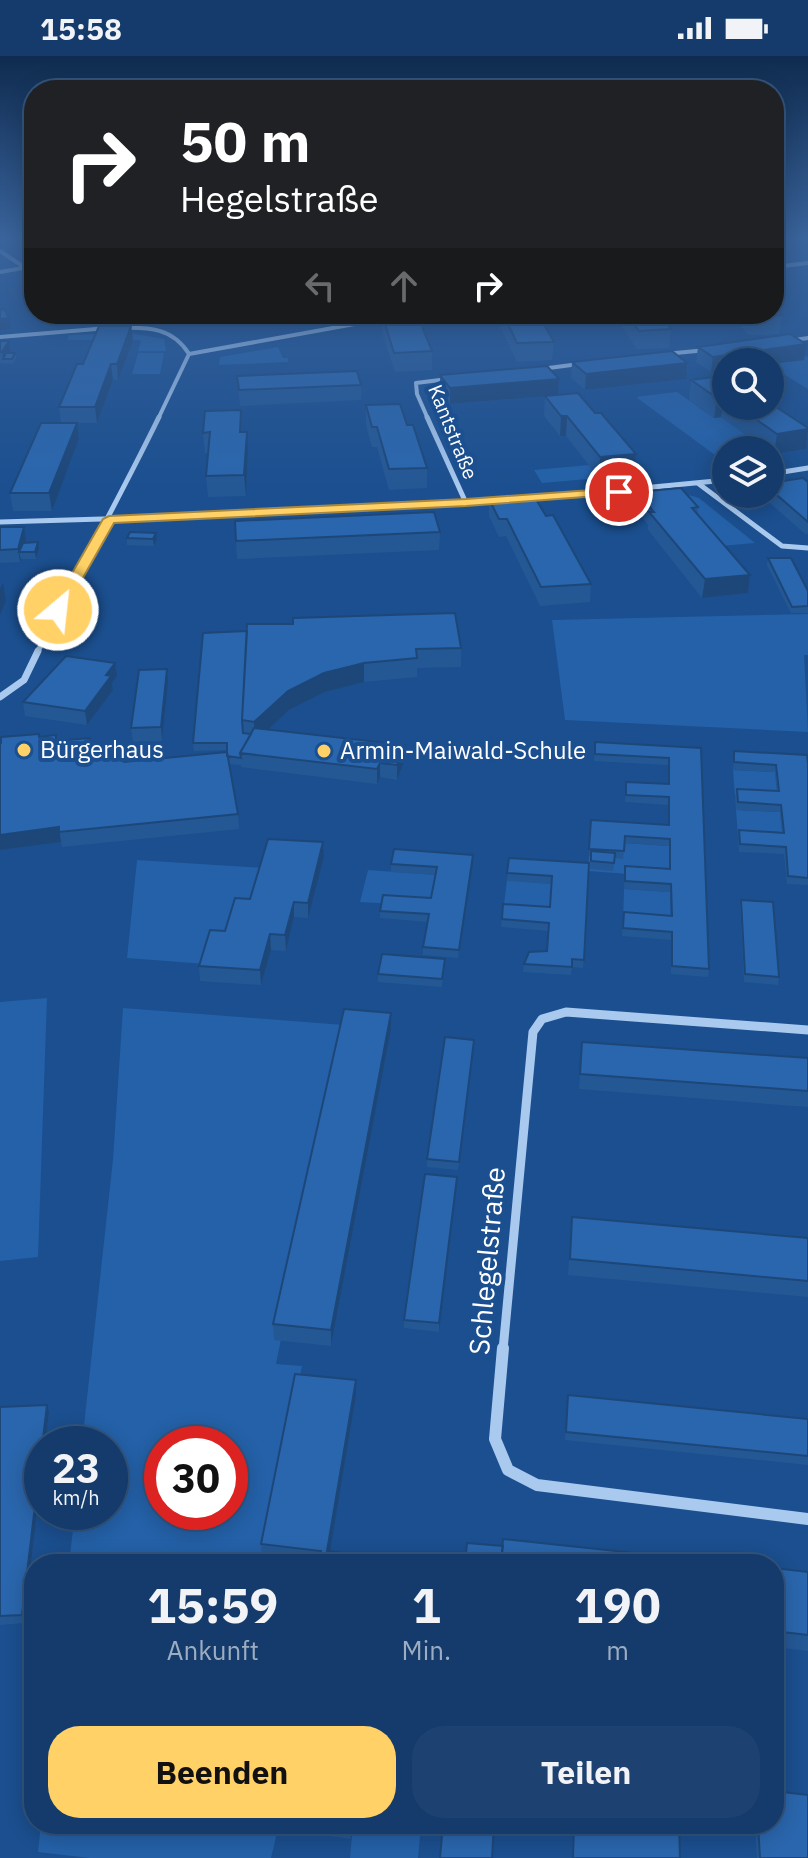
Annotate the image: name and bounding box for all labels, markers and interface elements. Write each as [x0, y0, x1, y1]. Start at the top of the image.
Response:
text: 15:58 [40, 9, 122, 48]
text: 50 m [180, 105, 310, 177]
icon: right [48, 112, 152, 216]
text: Hegelstraße [180, 175, 379, 222]
icon: left [298, 264, 342, 308]
icon: ahead [382, 264, 426, 308]
icon: right [466, 264, 510, 308]
map controls [712, 348, 784, 508]
button: search [712, 348, 784, 420]
street label: Kantstraße [422, 380, 485, 483]
button: layers [712, 436, 784, 508]
pin [585, 458, 653, 526]
icon: arrive [597, 470, 641, 514]
position arrow [16, 568, 100, 652]
place label: Bürgerhaus [40, 733, 164, 765]
place label: Armin-Maiwald-Schule [340, 734, 586, 766]
marker: Bürgerhaus [15, 741, 33, 759]
marker: Armin-Maiwald-Schule [315, 742, 333, 760]
street label: Schlegelstraße [460, 1165, 513, 1356]
speed limit sign: 30 [144, 1426, 248, 1530]
text: 23 [52, 1442, 100, 1494]
text: km/h [52, 1484, 100, 1511]
text: 15:59 [147, 1574, 278, 1636]
text: 1 [412, 1574, 441, 1636]
text: 190 [574, 1574, 661, 1636]
text: Ankunft [167, 1633, 259, 1667]
text: Min. [402, 1633, 451, 1667]
text: m [606, 1633, 629, 1667]
button: Beenden [48, 1726, 396, 1818]
button: Teilen [412, 1726, 760, 1818]

